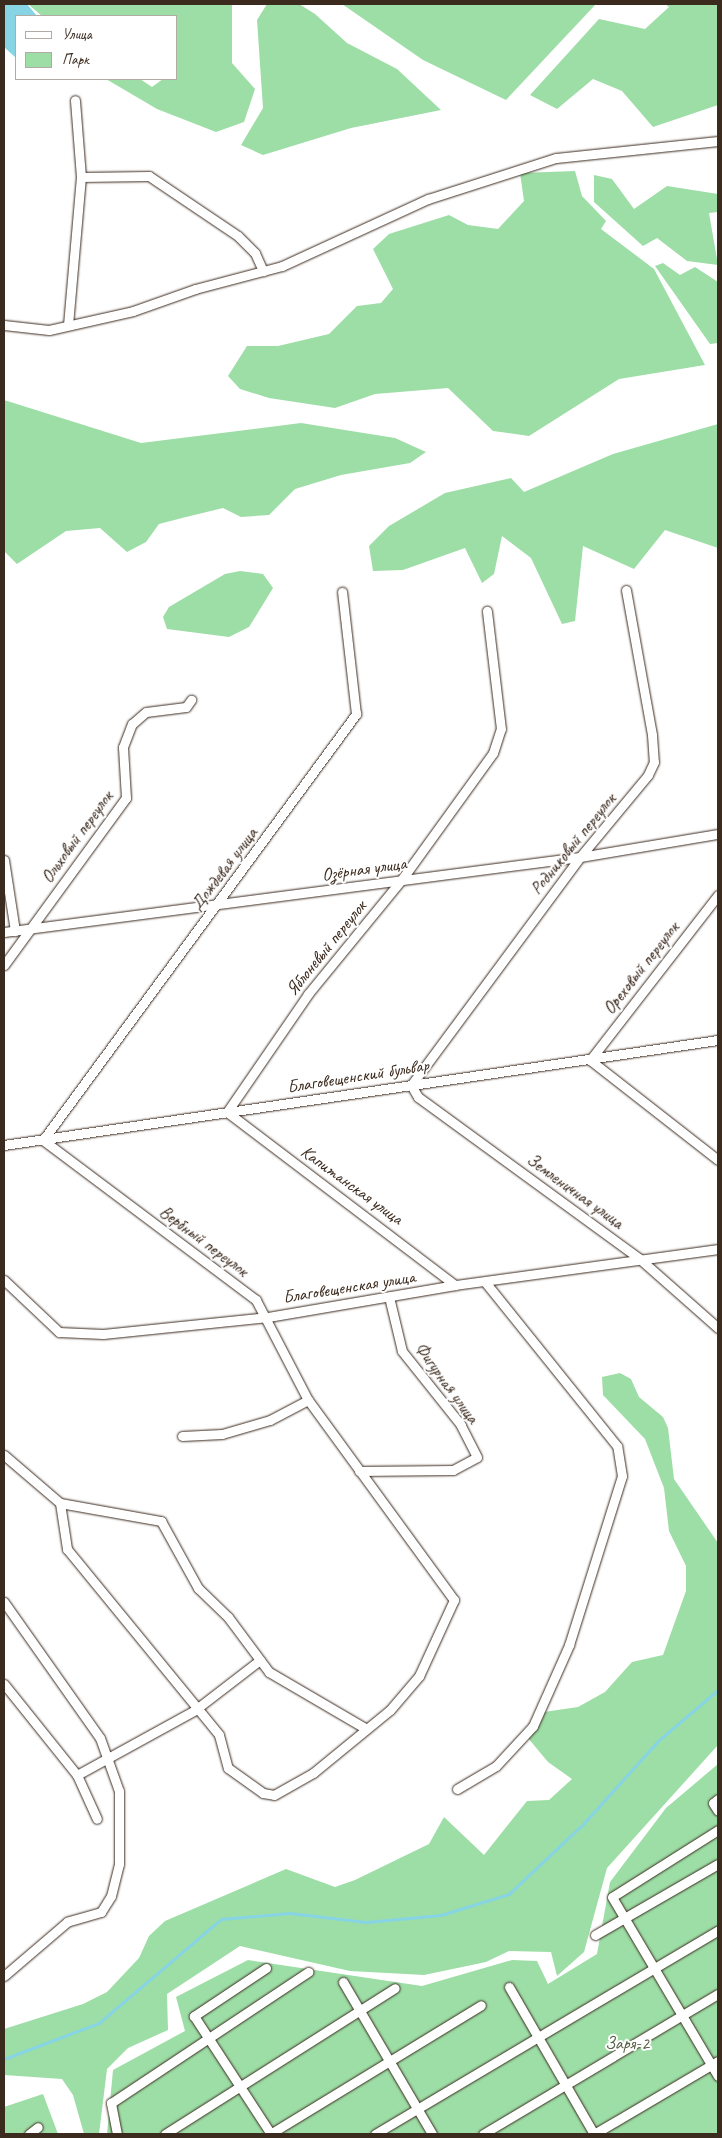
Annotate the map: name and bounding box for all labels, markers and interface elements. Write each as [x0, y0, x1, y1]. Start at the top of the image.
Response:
legend [15, 15, 178, 80]
text: Улица [62, 25, 92, 44]
text: Парк [62, 50, 89, 69]
street label: Ольховый переулок [36, 787, 118, 887]
street label: Родниковый переулок [526, 789, 620, 899]
street label: Дождевая улица [186, 823, 262, 915]
street label: Озёрная улица [320, 852, 408, 886]
street label: Яблоневый переулок [281, 896, 371, 1000]
street label: Ореховый переулок [598, 918, 684, 1018]
street label: Благовещенский бульвар [286, 1054, 430, 1098]
street label: Капитанская улица [296, 1140, 408, 1230]
street label: Земленичная улица [522, 1148, 628, 1234]
street label: Вербный переулок [155, 1201, 253, 1281]
street label: Благовещенская улица [281, 1266, 417, 1308]
street label: Фигурная улица [410, 1338, 484, 1428]
park label: Заря-2 [605, 2032, 649, 2054]

